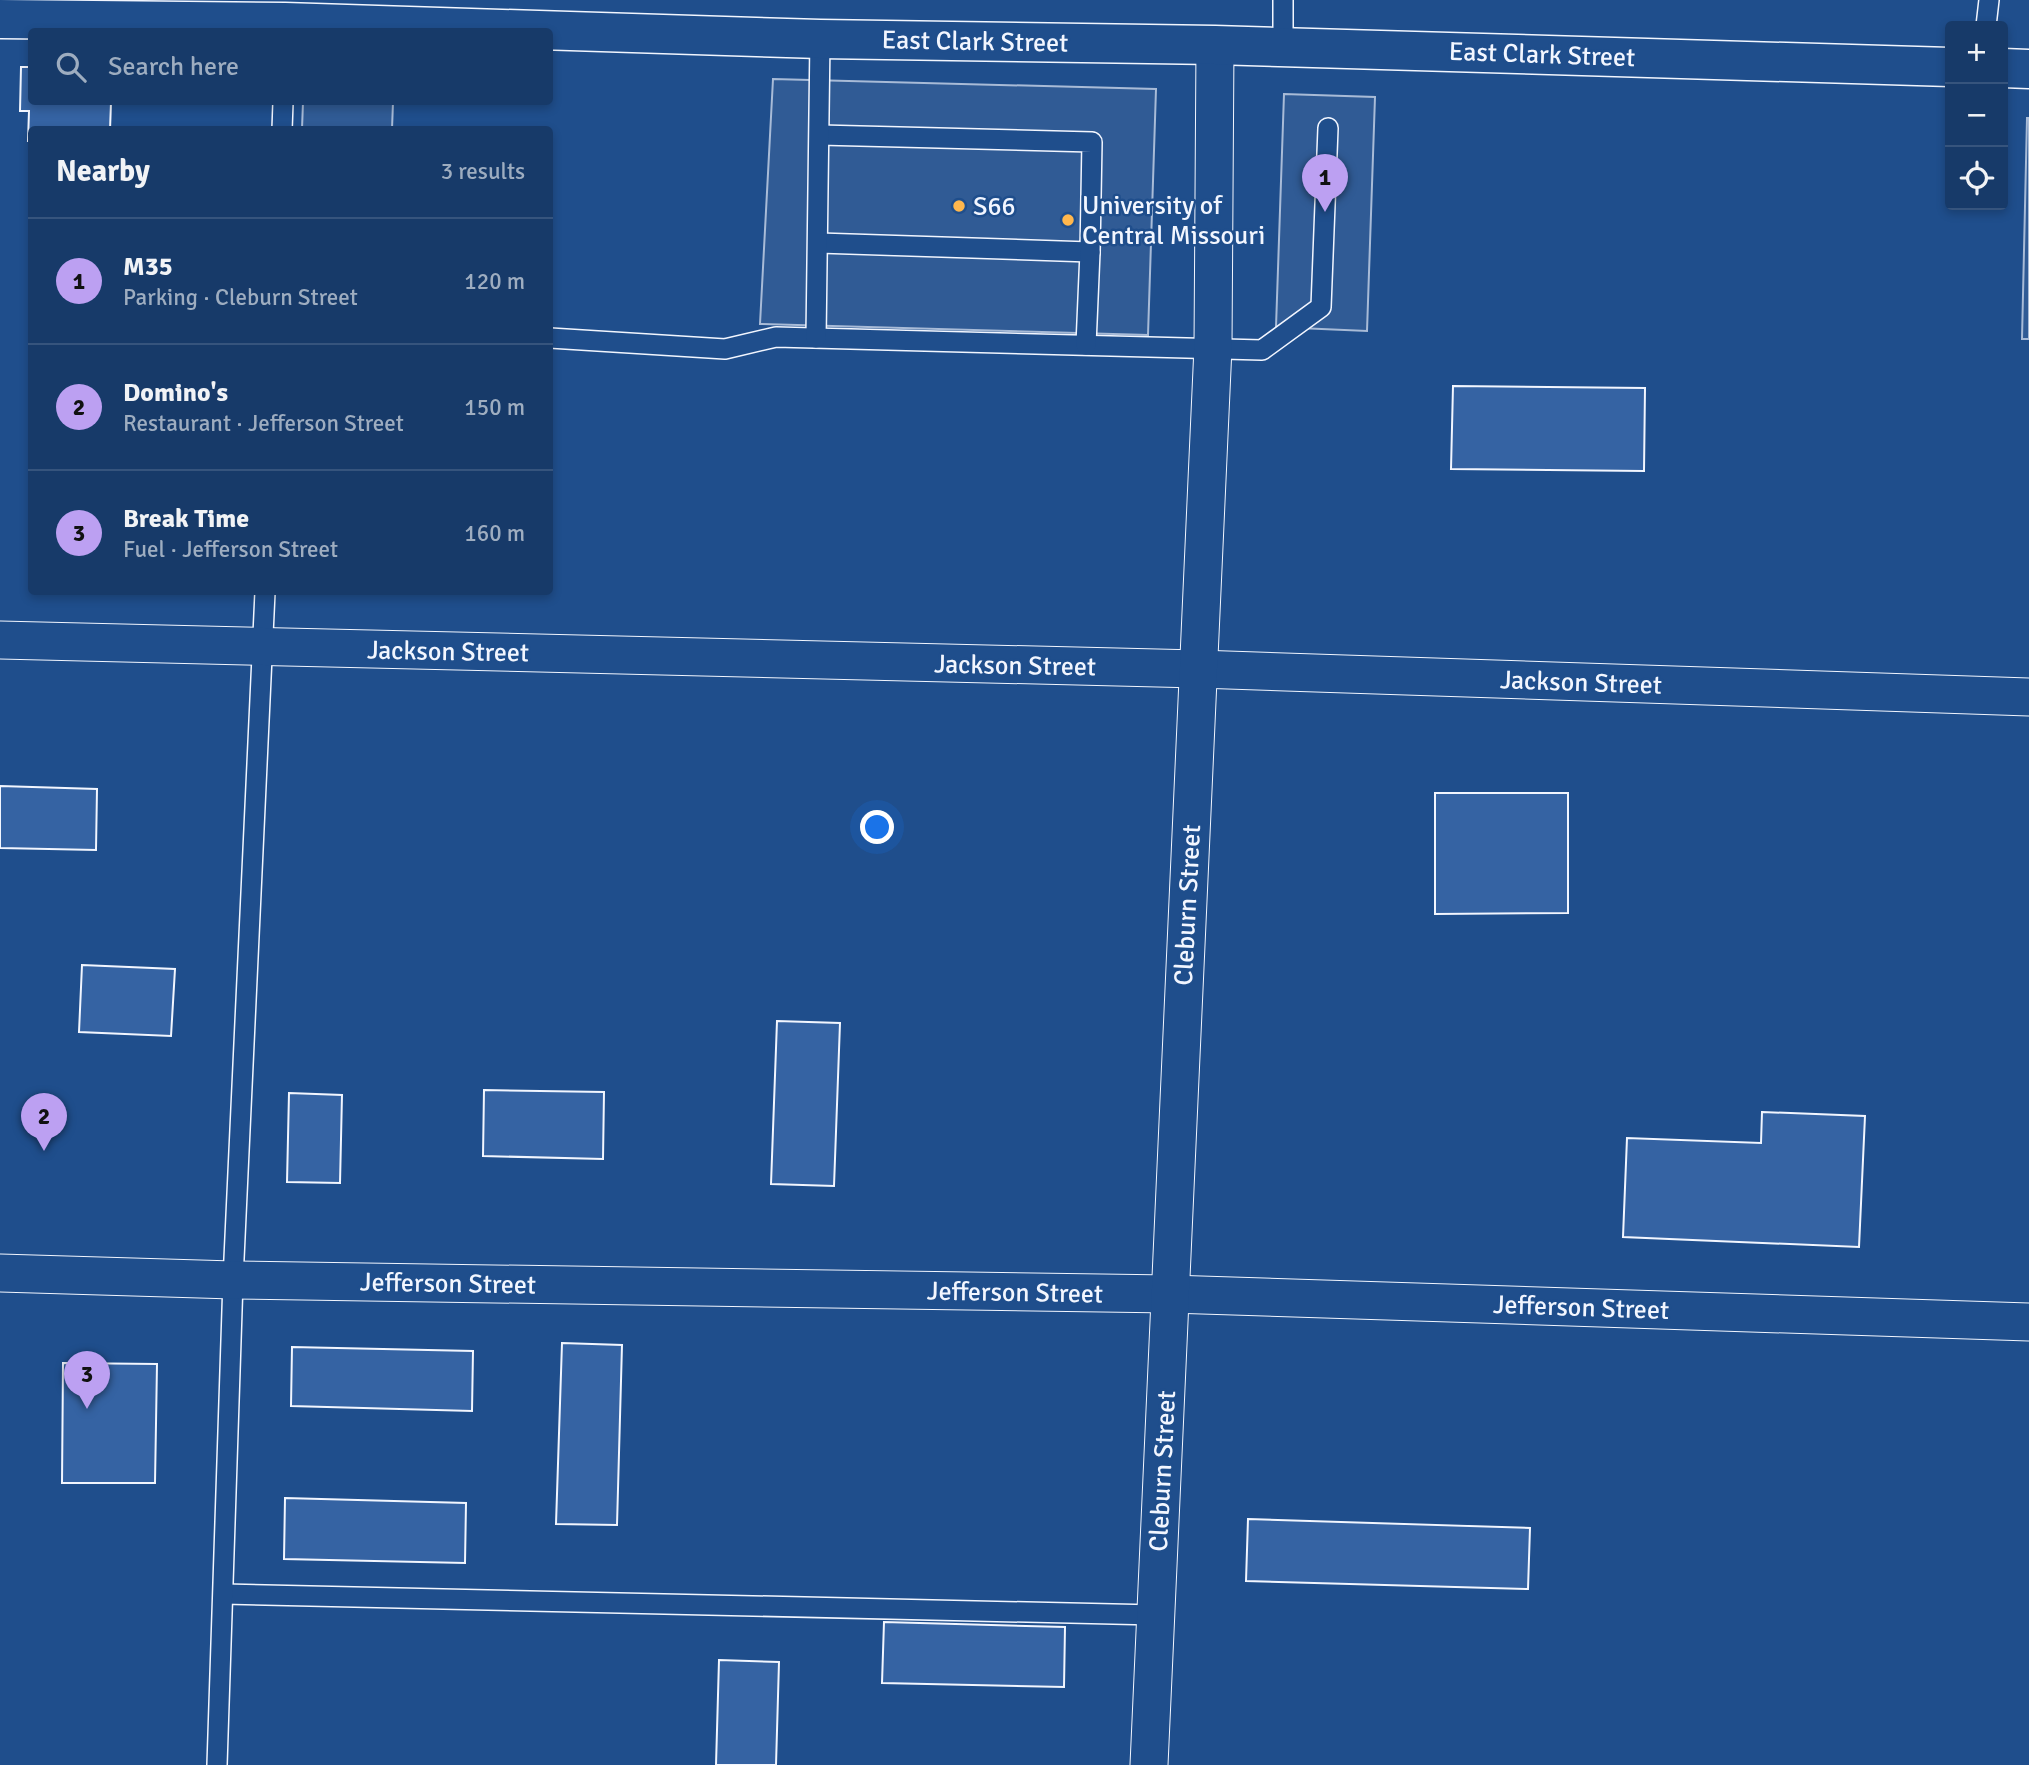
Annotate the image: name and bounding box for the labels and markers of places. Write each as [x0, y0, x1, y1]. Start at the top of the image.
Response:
pin: 1 [1302, 154, 1348, 212]
place label: University of Central Missouri [1082, 190, 1265, 252]
place label: S66 [973, 191, 1016, 223]
marker: S66 [951, 198, 967, 214]
marker: University of Central Missouri [1060, 212, 1076, 228]
pin: 2 [21, 1093, 67, 1151]
pin: 3 [64, 1351, 110, 1409]

